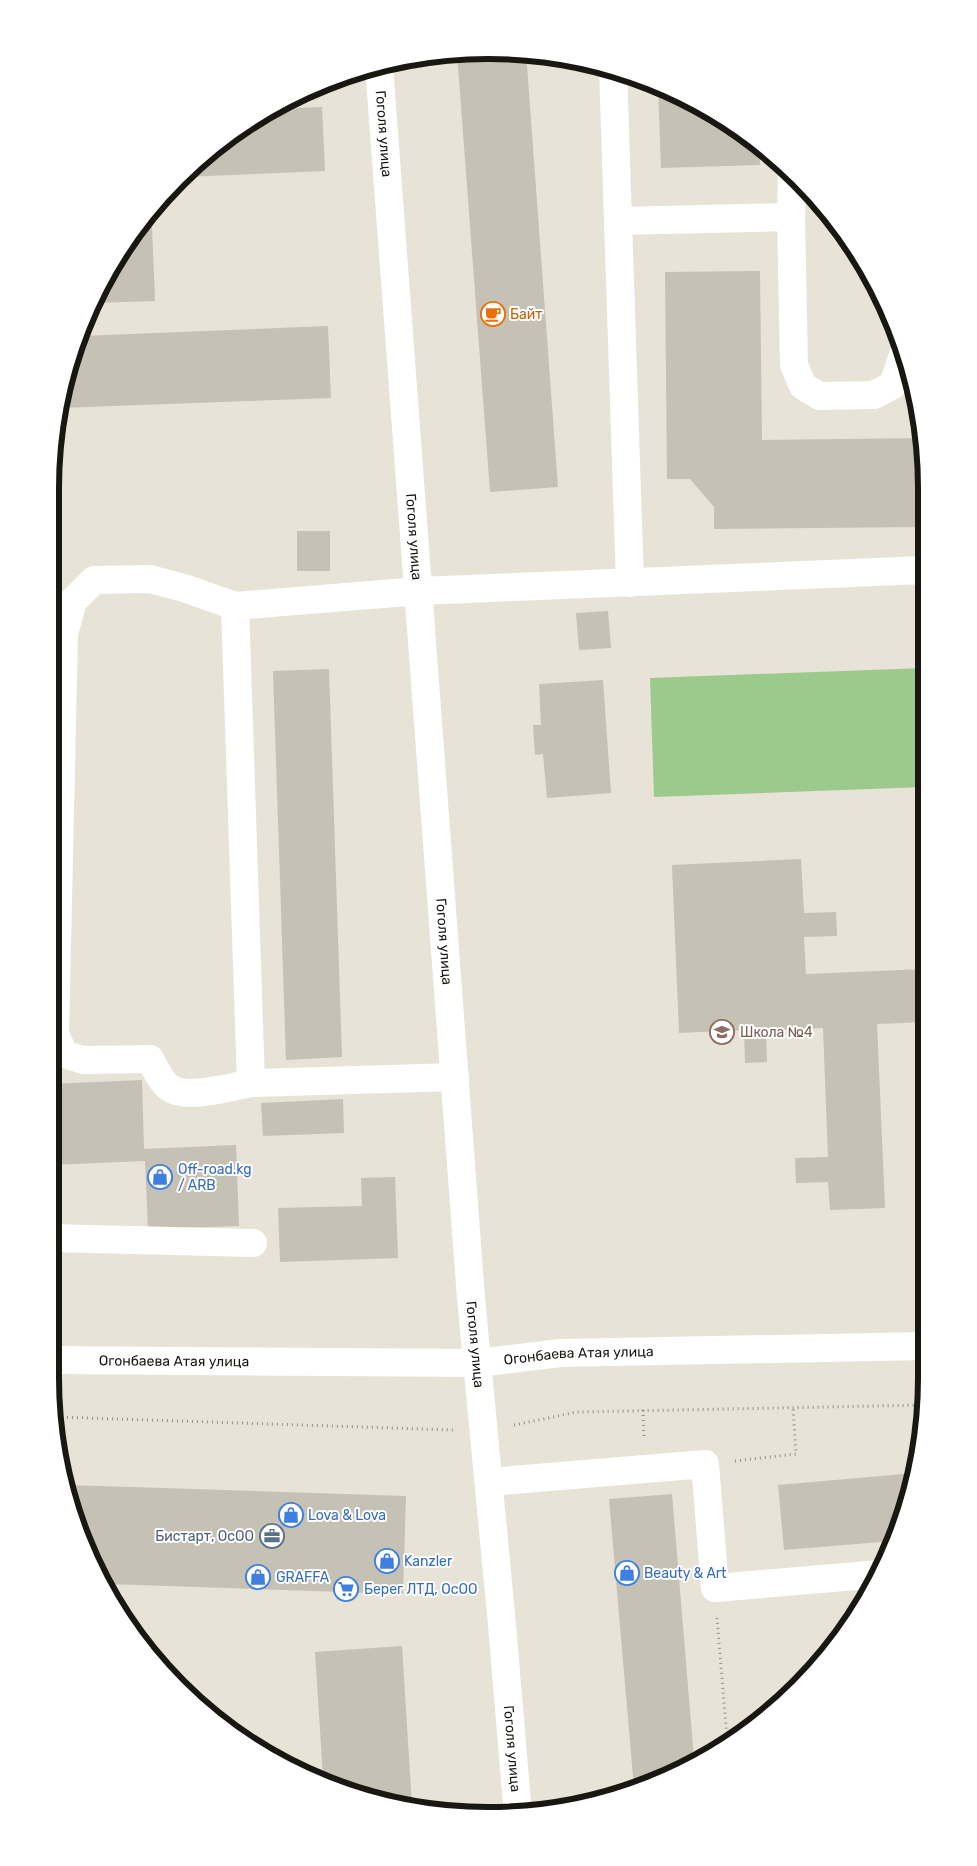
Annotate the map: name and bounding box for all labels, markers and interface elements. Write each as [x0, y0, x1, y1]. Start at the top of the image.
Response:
street label: Гоголя улица [372, 90, 395, 178]
cafe icon: Байт [480, 301, 506, 327]
place label: Байт [510, 306, 542, 323]
street label: Гоголя улица [402, 493, 425, 581]
street label: Гоголя улица [432, 898, 456, 986]
school or university icon: Школа №4 [709, 1019, 735, 1045]
place label: Школа №4 [740, 1024, 813, 1041]
place label: Off-road.kg / ARB [178, 1161, 252, 1194]
shop icon: Off-road.kg / ARB [147, 1164, 173, 1190]
street label: Гоголя улица [462, 1300, 487, 1388]
street label: Огонбаева Атая улица [503, 1343, 654, 1369]
street label: Огонбаева Атая улица [99, 1352, 249, 1370]
shop icon: Lova & Lova [278, 1502, 304, 1528]
place label: Lova & Lova [308, 1507, 386, 1524]
office icon: Бистарт, ОсОО [259, 1523, 285, 1549]
place label: Бистарт, ОсОО [155, 1528, 254, 1545]
shop icon: Kanzler [374, 1548, 400, 1574]
place label: Kanzler [404, 1553, 453, 1570]
shop icon: Beauty & Art [614, 1560, 640, 1586]
shop icon: GRAFFA [245, 1564, 271, 1590]
place label: Beauty & Art [644, 1565, 727, 1582]
place label: GRAFFA [276, 1569, 330, 1586]
supermarket icon: Берег ЛТД, ОсОО [333, 1576, 359, 1602]
place label: Берег ЛТД, ОсОО [364, 1581, 477, 1598]
street label: Гоголя улица [500, 1705, 524, 1793]

